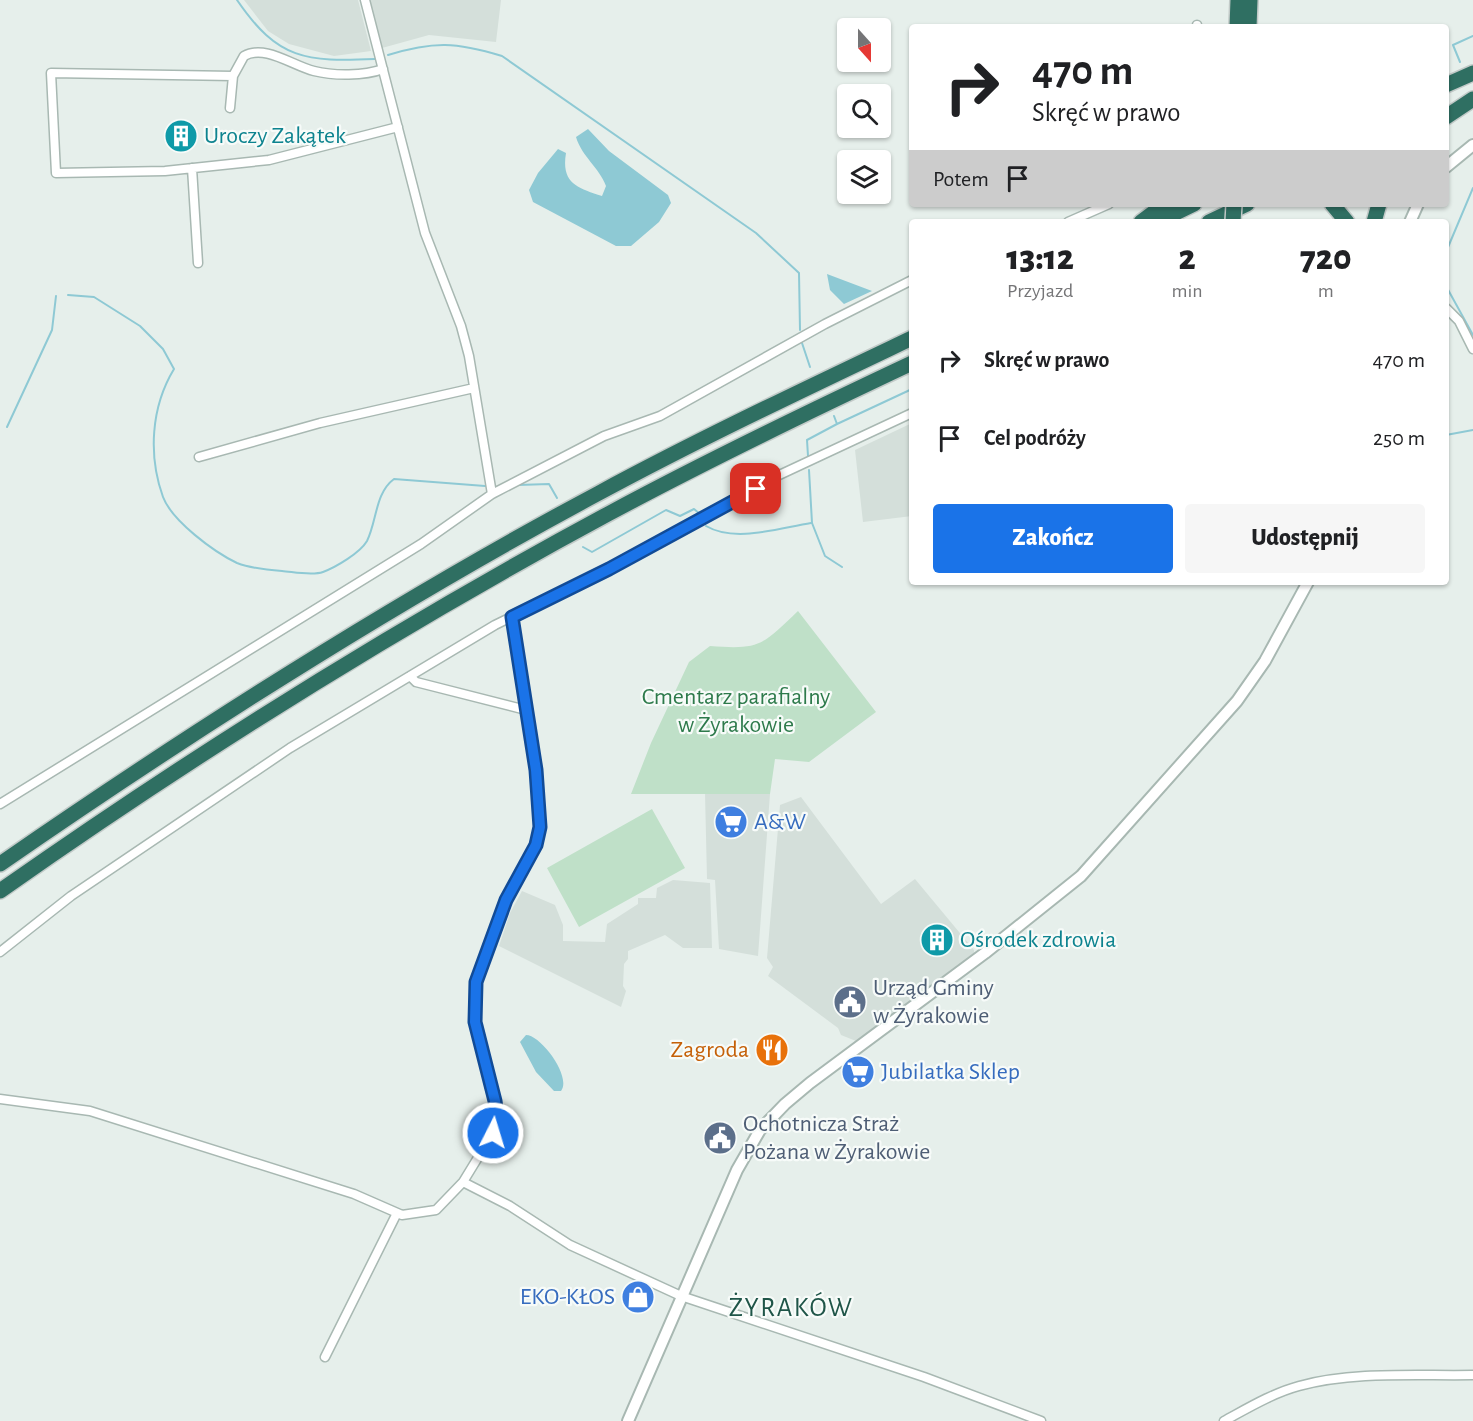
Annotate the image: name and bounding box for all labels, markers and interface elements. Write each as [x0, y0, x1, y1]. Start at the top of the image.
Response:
north arrow [837, 18, 891, 72]
map controls [837, 18, 891, 204]
icon: right [933, 48, 1011, 126]
text: 470 m [1032, 50, 1133, 92]
button: search [837, 84, 891, 138]
text: Skręć w prawo [1032, 99, 1181, 126]
building icon: Uroczy Zakątek [163, 118, 199, 154]
place label: Uroczy Zakątek [204, 124, 346, 148]
button: layers [837, 150, 891, 204]
icon: arrive [1001, 162, 1034, 195]
text: Potem [933, 168, 989, 190]
text: 13:12 [1006, 240, 1074, 276]
text: 2 [1178, 240, 1196, 276]
text: 720 [1300, 240, 1352, 276]
text: Przyjazd [1007, 281, 1073, 301]
text: min [1171, 281, 1203, 301]
text: m [1318, 281, 1334, 301]
icon: right [933, 344, 966, 377]
text: Skręć w prawo [984, 349, 1109, 371]
text: 470 m [1372, 349, 1425, 371]
icon: arrive [933, 422, 966, 455]
text: Cel podróży [984, 427, 1086, 449]
text: 250 m [1373, 427, 1425, 449]
pin [730, 463, 781, 514]
icon: arrive [739, 472, 772, 505]
button: Zakończ [933, 504, 1173, 573]
button: Udostępnij [1185, 504, 1425, 573]
park label: Cmentarz parafialny w Żyrakowie [642, 685, 830, 737]
supermarket icon: A&W [713, 804, 749, 840]
place label: A&W [754, 810, 807, 834]
building icon: Ośrodek zdrowia [919, 922, 955, 958]
place label: Ośrodek zdrowia [960, 928, 1116, 952]
place label: Urząd Gminy w Żyrakowie [873, 976, 994, 1028]
public building icon: Urząd Gminy w Żyrakowie [832, 984, 868, 1020]
restaurant icon: Zagroda [754, 1032, 790, 1068]
place label: Zagroda [671, 1038, 749, 1062]
supermarket icon: Jubilatka Sklep [840, 1054, 876, 1090]
place label: Jubilatka Sklep [881, 1060, 1020, 1084]
position arrow [461, 1101, 525, 1165]
place label: Ochotnicza Straż Pożana w Żyrakowie [743, 1112, 930, 1164]
public building icon: Ochotnicza Straż Pożana w Żyrakowie [702, 1120, 738, 1156]
shop icon: EKO-KŁOS [620, 1279, 656, 1315]
place label: EKO-KŁOS [520, 1285, 615, 1309]
district label: ŻYRAKÓW [729, 1291, 853, 1321]

